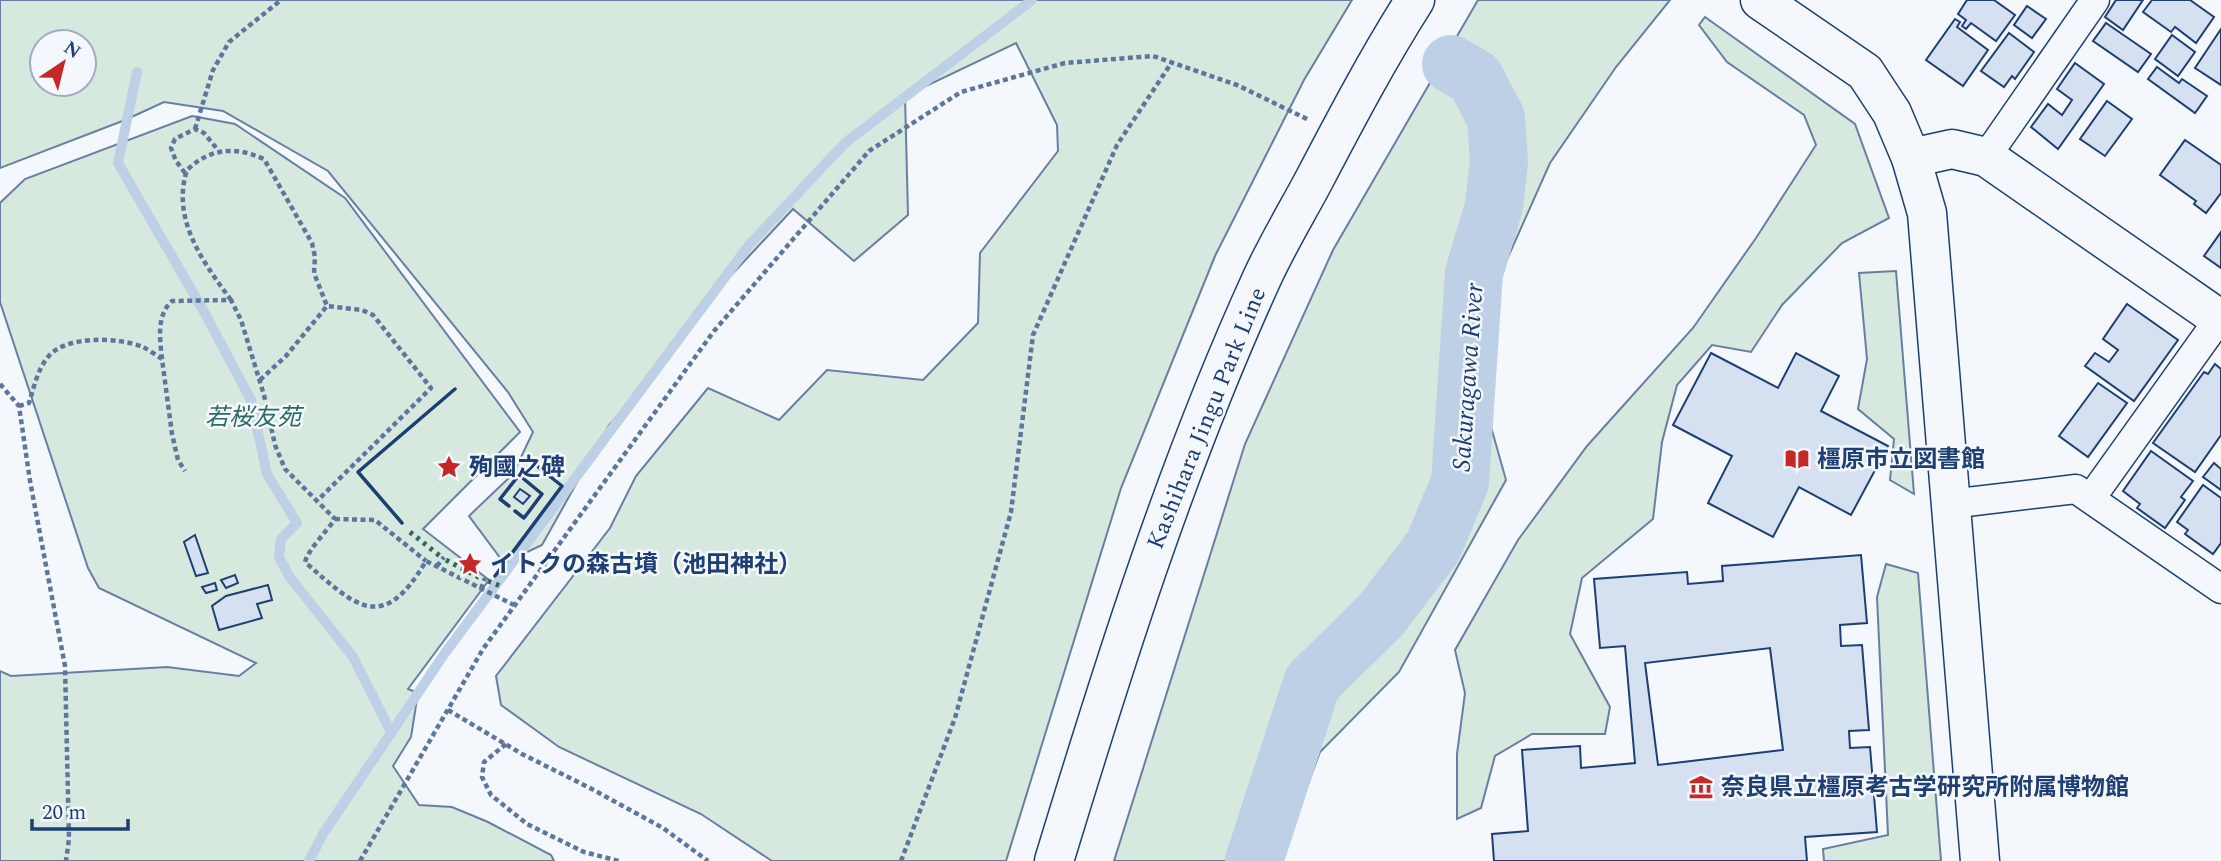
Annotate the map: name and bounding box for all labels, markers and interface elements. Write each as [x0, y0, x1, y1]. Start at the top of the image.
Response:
north arrow [28, 28, 98, 98]
text: N [57, 34, 87, 67]
water label: Sakuragawa River [1441, 281, 1495, 473]
street label: Kashihara Jingu Park Line [1138, 282, 1276, 555]
park label: 若桜友苑 [205, 400, 305, 436]
place label: 橿原市立図書館 [1817, 442, 1985, 478]
library icon: 橿原市立図書館 [1783, 445, 1811, 473]
place label: 殉國之碑 [469, 450, 565, 486]
place icon: 殉國之碑 [435, 453, 463, 481]
place label: イトクの森古墳（池田神社） [490, 547, 802, 583]
place icon: イトクの森古墳（池田神社） [456, 550, 484, 578]
place label: 奈良県立橿原考古学研究所附属博物館 [1721, 770, 2129, 806]
museum icon: 奈良県立橿原考古学研究所附属博物館 [1687, 773, 1715, 801]
scale bar [32, 788, 128, 832]
text: 20 m [42, 797, 86, 829]

